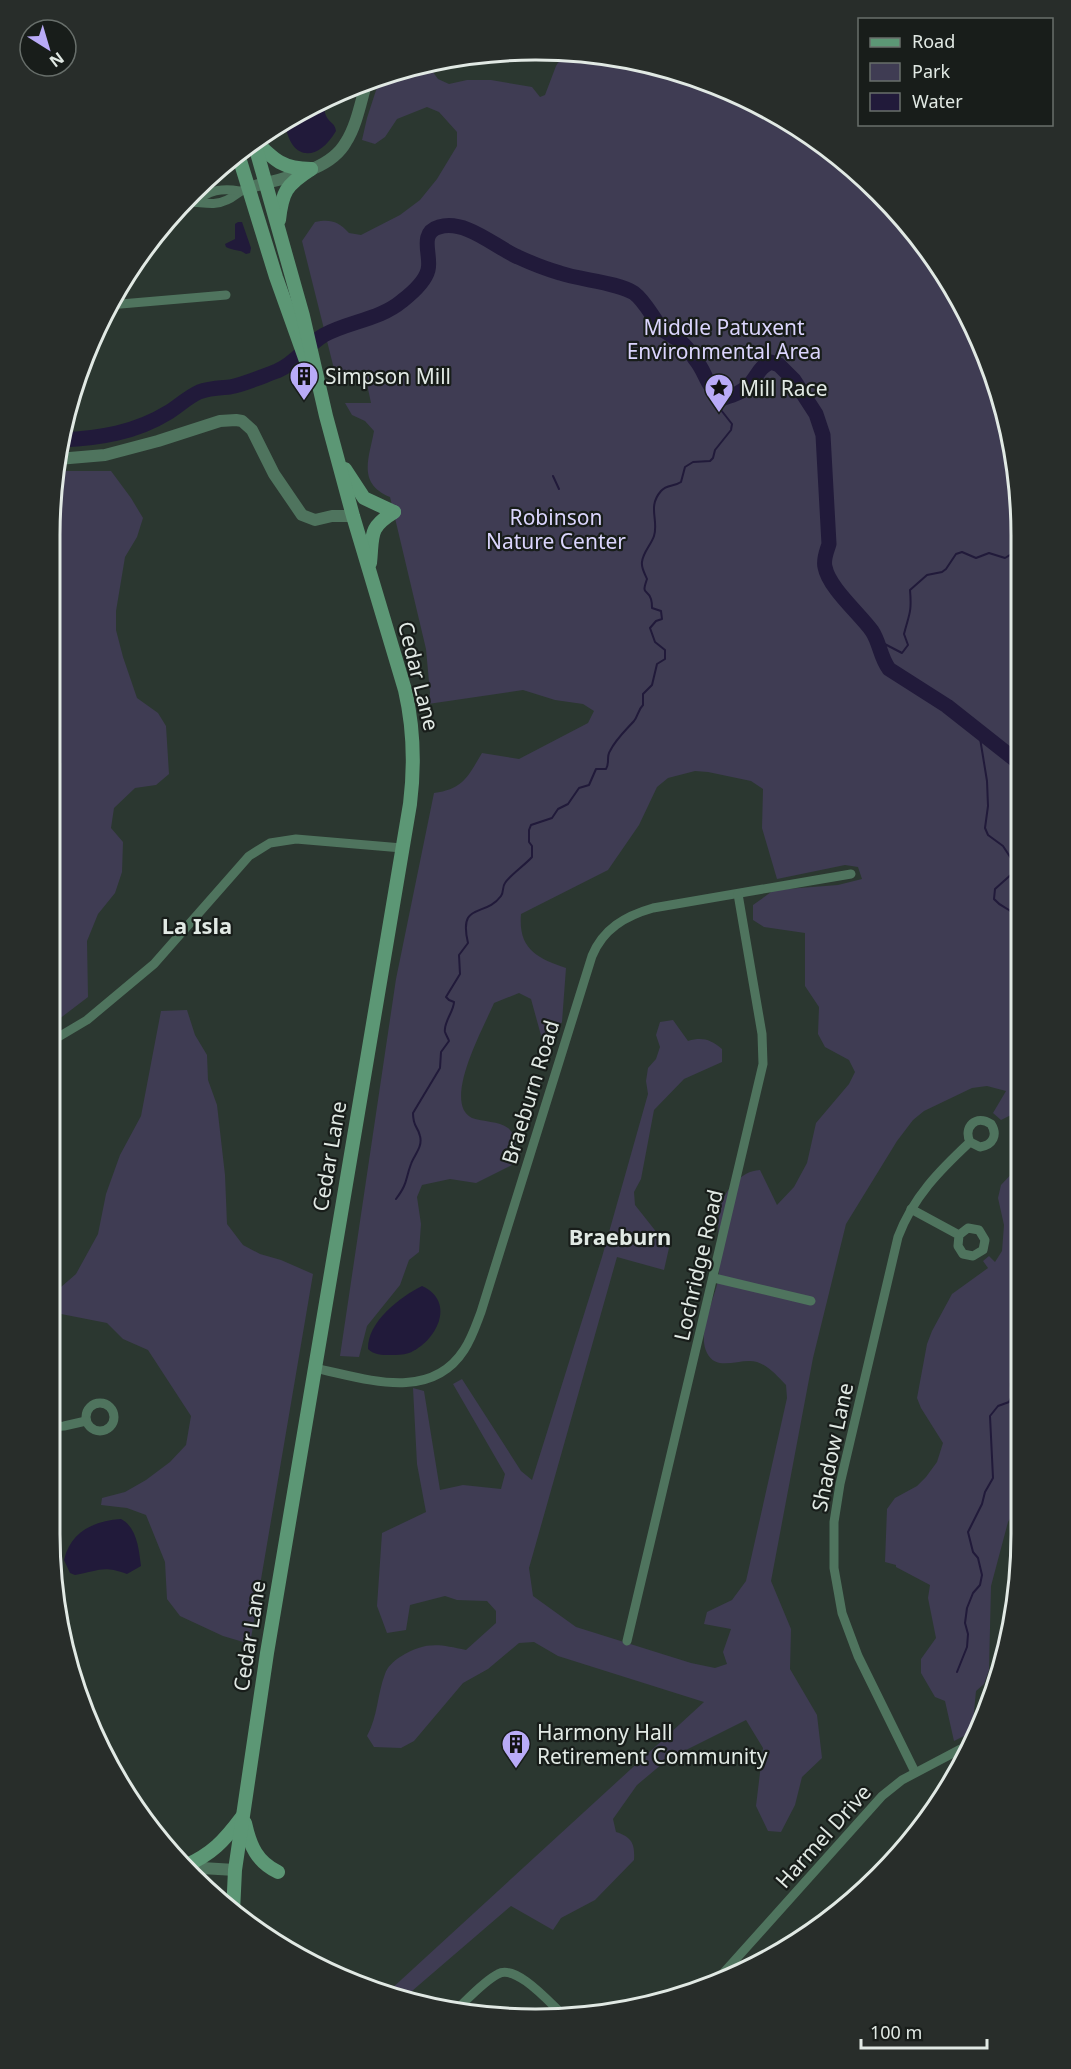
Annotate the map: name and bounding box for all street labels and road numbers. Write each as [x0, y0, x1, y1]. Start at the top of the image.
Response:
street label: Cedar Lane [392, 618, 446, 734]
street label: Braeburn Road [495, 1017, 565, 1167]
street label: Cedar Lane [306, 1099, 352, 1213]
street label: Lochridge Road [667, 1187, 729, 1343]
street label: Shadow Lane [805, 1380, 859, 1514]
street label: Cedar Lane [226, 1579, 272, 1693]
street label: Harmel Drive [769, 1778, 877, 1894]

